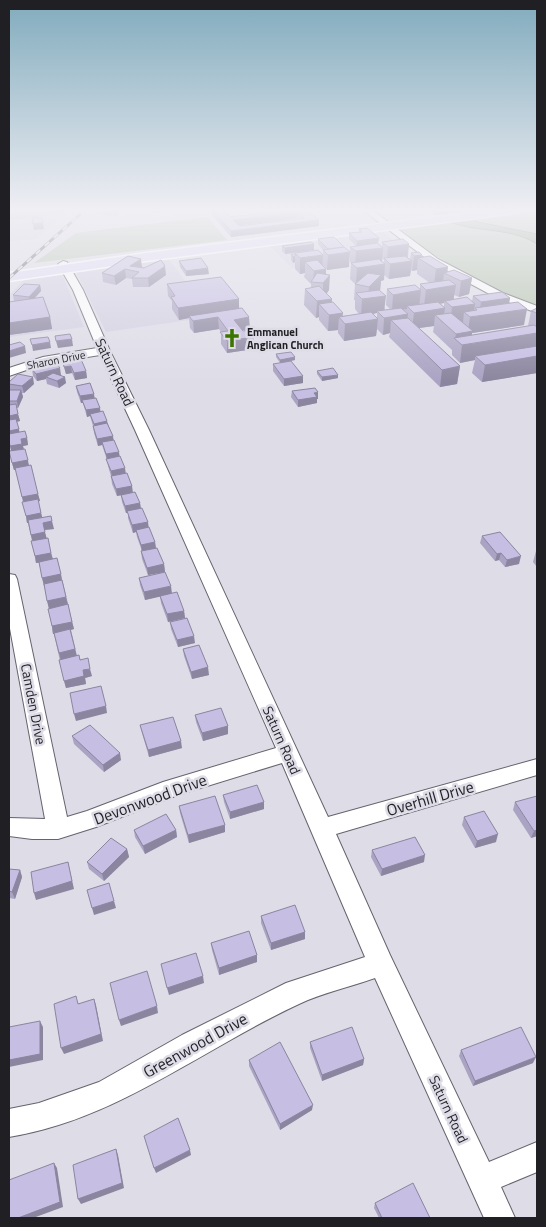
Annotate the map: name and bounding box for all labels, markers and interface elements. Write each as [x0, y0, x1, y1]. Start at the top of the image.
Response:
place label: Emmanuel Anglican Church [247, 324, 324, 353]
church icon: Emmanuel Anglican Church [221, 327, 243, 349]
street label: Saturn Road [90, 335, 140, 409]
street label: Sharon Drive [25, 346, 87, 374]
street label: Camden Drive [16, 662, 52, 746]
street label: Saturn Road [258, 703, 306, 777]
street label: Devonwood Drive [90, 767, 210, 831]
street label: Overhill Drive [384, 774, 476, 822]
street label: Greenwood Drive [139, 1006, 251, 1084]
street label: Saturn Road [424, 1072, 474, 1146]

